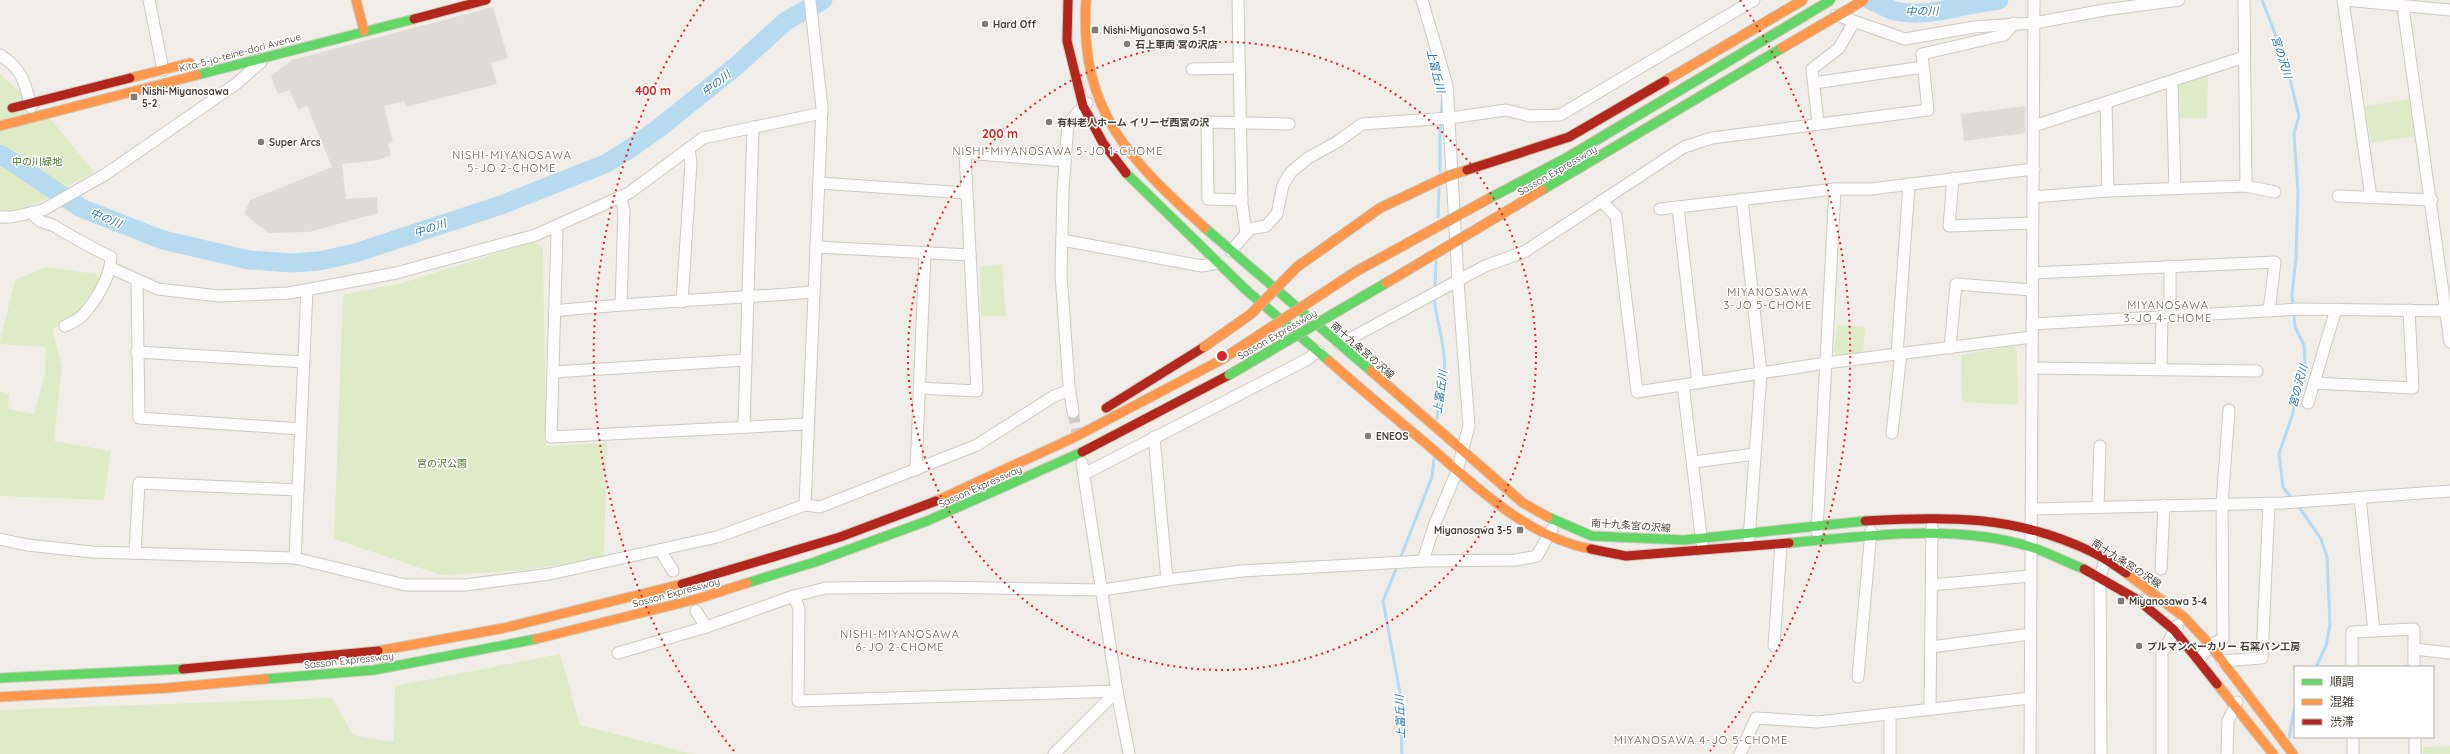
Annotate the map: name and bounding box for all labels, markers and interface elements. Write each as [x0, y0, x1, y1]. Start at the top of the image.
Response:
water label: 中の川 [1905, 4, 1940, 18]
place label: Hard Off [993, 18, 1036, 31]
marker: Hard Off [980, 19, 990, 29]
place label: Nishi-Miyanosawa 5-1 [1103, 24, 1206, 37]
marker: Nishi-Miyanosawa 5-1 [1090, 25, 1100, 35]
street label: Kita-5-jo-teine-dori Avenue [178, 30, 303, 75]
water label: 宮の沢川 [2269, 34, 2296, 81]
place label: 石上車両 宮の沢店 [1135, 38, 1218, 51]
marker: 石上車両 宮の沢店 [1122, 39, 1132, 49]
water label: 上富丘川 [1424, 48, 1448, 95]
water label: 中の川 [699, 67, 734, 99]
text: 400 m [635, 83, 671, 98]
place label: Nishi-Miyanosawa 5-2 [142, 85, 229, 110]
marker: Nishi-Miyanosawa 5-2 [129, 92, 139, 102]
place label: 有料老人ホーム イリーゼ西宮の沢 [1057, 116, 1210, 129]
marker: 有料老人ホーム イリーゼ西宮の沢 [1044, 117, 1054, 127]
text: 200 m [982, 126, 1018, 141]
place label: Super Arcs [269, 136, 321, 149]
marker: Super Arcs [256, 137, 266, 147]
street label: Sasson Expressway [1515, 142, 1600, 199]
district label: NISHI-MIYANOSAWA 5-JO 1-CHOME [953, 144, 1163, 158]
district label: NISHI-MIYANOSAWA 5-JO 2-CHOME [452, 148, 572, 175]
park label: 中の川緑地 [12, 155, 63, 168]
water label: 中の川 [88, 205, 125, 231]
water label: 中の川 [412, 216, 449, 240]
district label: MIYANOSAWA 3-JO 5-CHOME [1724, 285, 1812, 312]
district label: MIYANOSAWA 3-JO 4-CHOME [2124, 298, 2212, 325]
street label: Sasson Expressway [1235, 306, 1320, 363]
street label: 南十九条宮の沢線 [1328, 319, 1397, 382]
centre of rings [1215, 349, 1229, 363]
water label: 宮の沢川 [2286, 362, 2311, 409]
water label: 上富丘川 [1430, 368, 1450, 415]
place label: ENEOS [1376, 430, 1408, 443]
marker: ENEOS [1363, 431, 1373, 441]
park label: 宮の沢公園 [417, 457, 467, 470]
street label: Sasson Expressway [936, 462, 1024, 511]
street label: 南十九条宮の沢線 [1591, 516, 1671, 535]
place label: Miyanosawa 3-5 [1434, 524, 1512, 537]
marker: Miyanosawa 3-5 [1515, 525, 1525, 535]
street label: 南十九条宮の沢線 [2090, 536, 2164, 591]
street label: Sasson Expressway [631, 575, 721, 610]
place label: Miyanosawa 3-4 [2129, 595, 2207, 608]
marker: Miyanosawa 3-4 [2116, 596, 2126, 606]
district label: NISHI-MIYANOSAWA 6-JO 2-CHOME [840, 627, 960, 654]
place label: プルマンベーカリー 石窯パン工房 [2147, 640, 2300, 653]
marker: プルマンベーカリー 石窯パン工房 [2134, 641, 2144, 651]
street label: Sasson Expressway [304, 649, 395, 672]
legend [2294, 666, 2434, 738]
text: 順調 [2330, 674, 2354, 689]
water label: 上富丘川 [1392, 694, 1408, 739]
text: 混雑 [2330, 694, 2354, 709]
text: 渋滞 [2330, 714, 2354, 729]
district label: MIYANOSAWA 4-JO 5-CHOME [1614, 733, 1788, 747]

